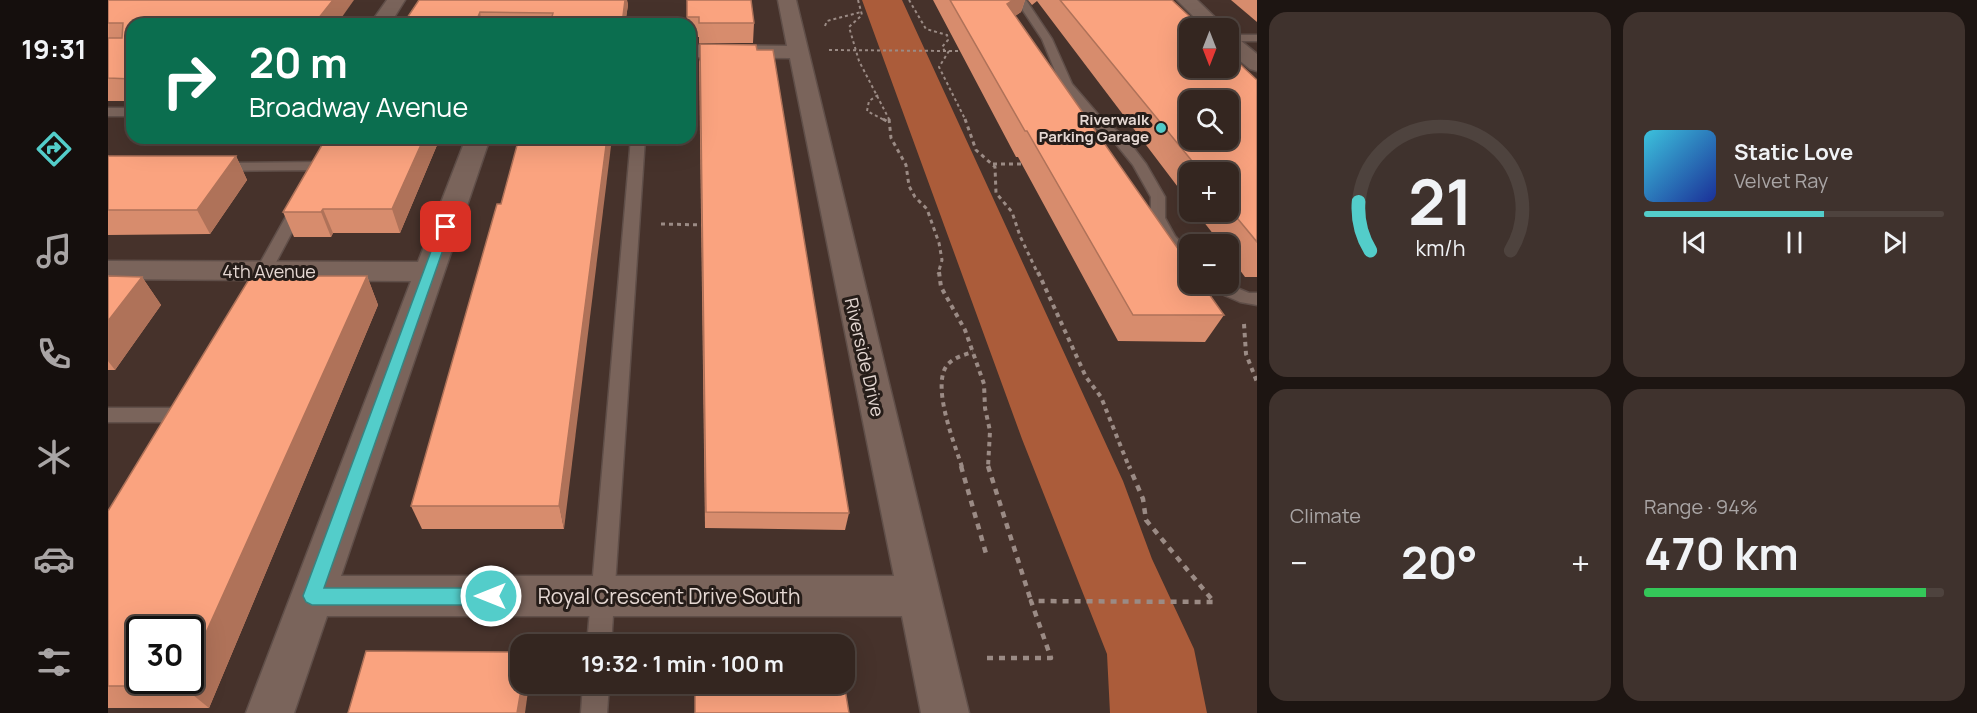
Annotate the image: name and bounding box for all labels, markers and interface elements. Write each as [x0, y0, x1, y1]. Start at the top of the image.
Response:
north arrow [1179, 18, 1239, 78]
map controls [1179, 18, 1239, 294]
text: 19:31 [21, 30, 87, 67]
text: 20 m [249, 33, 348, 91]
icon: right [150, 42, 228, 120]
text: Broadway Avenue [249, 88, 468, 125]
button: search [1179, 90, 1239, 150]
place label: Riverwalk Parking Garage [1039, 109, 1150, 147]
marker: Riverwalk Parking Garage [1154, 121, 1168, 135]
icon: directions [33, 128, 75, 170]
text: Static Love [1734, 137, 1853, 167]
text: 21 [1408, 159, 1472, 245]
button: + [1179, 162, 1239, 222]
text: Velvet Ray [1734, 167, 1828, 194]
pin [420, 201, 471, 252]
icon: arrive [429, 210, 462, 243]
icon: previous [1678, 226, 1711, 259]
icon: pause [1778, 226, 1811, 259]
icon: next [1878, 226, 1911, 259]
icon: music [33, 230, 75, 272]
button: − [1179, 234, 1239, 294]
text: km/h [1415, 234, 1465, 263]
street label: 4th Avenue [222, 259, 316, 283]
street label: Riverside Drive [840, 295, 890, 419]
icon: phone [33, 333, 75, 375]
icon: climate [33, 436, 75, 478]
text: Range · 94% [1644, 493, 1758, 520]
text: Climate [1290, 502, 1361, 529]
text: 470 km [1644, 522, 1799, 584]
text: 20° [1401, 531, 1478, 593]
icon: car [33, 538, 75, 580]
text: − [1290, 540, 1308, 585]
text: + [1571, 540, 1590, 585]
position arrow [459, 564, 523, 628]
street label: Royal Crescent Drive South [538, 582, 800, 610]
speed limit sign: 30 [126, 616, 204, 694]
icon: filters [33, 641, 75, 683]
text: 19:32 · 1 min · 100 m [581, 649, 784, 679]

